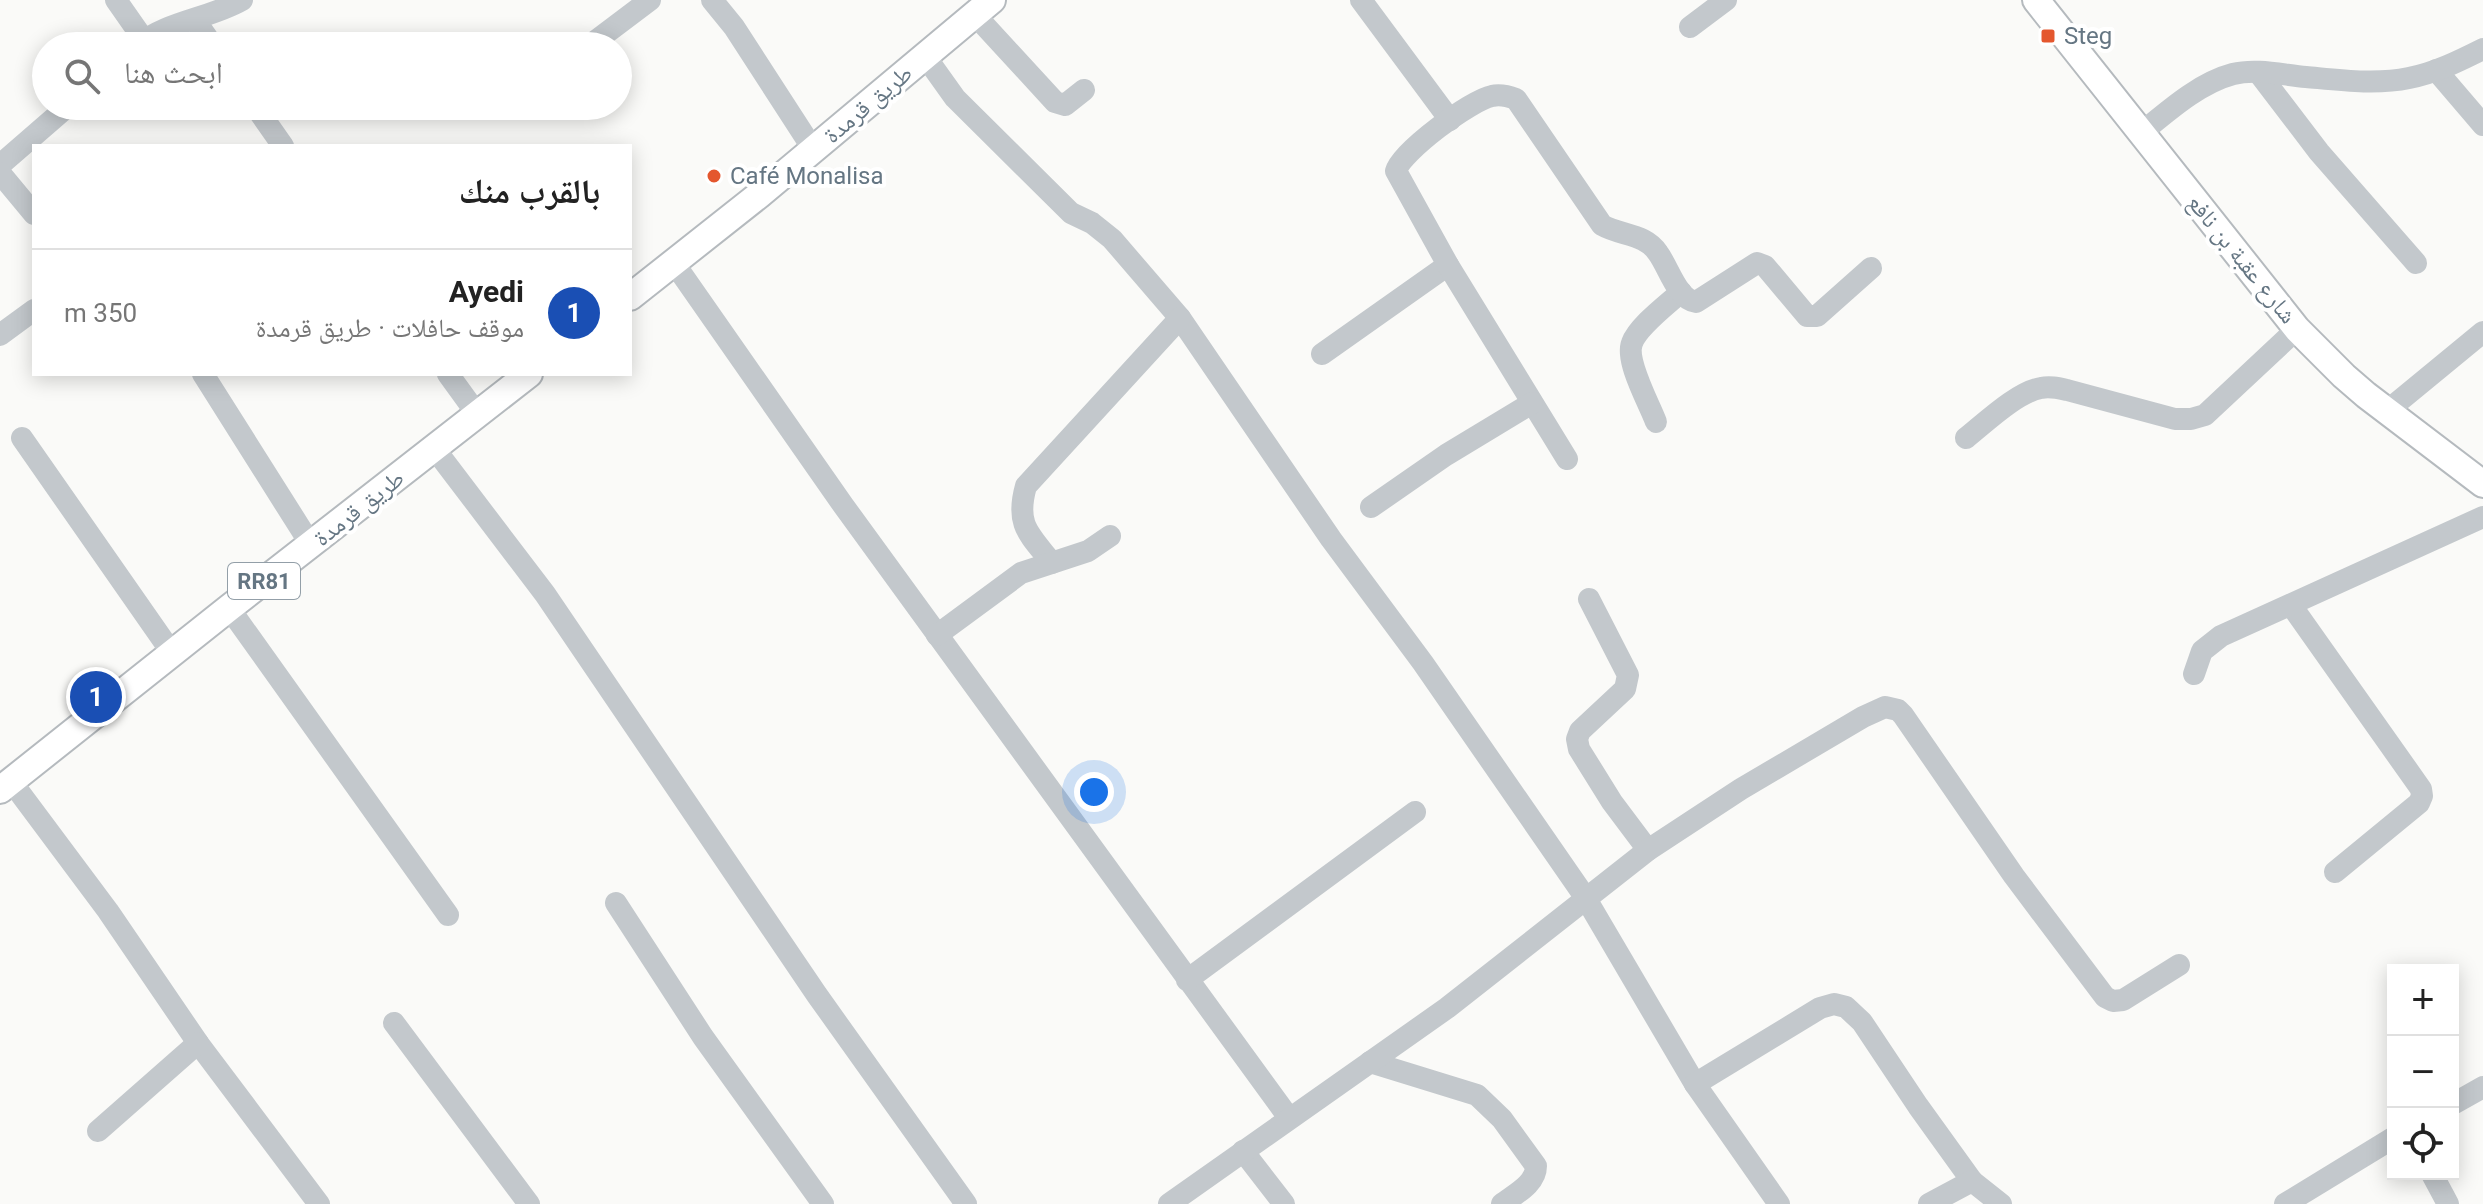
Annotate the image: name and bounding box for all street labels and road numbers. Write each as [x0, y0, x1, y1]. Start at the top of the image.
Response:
street label: طريق قرمدة [818, 59, 918, 149]
street label: شارع عقبة بن نافع [2181, 189, 2302, 330]
street label: طريق قرمدة [308, 464, 410, 552]
road number: RR81 [228, 563, 300, 599]

